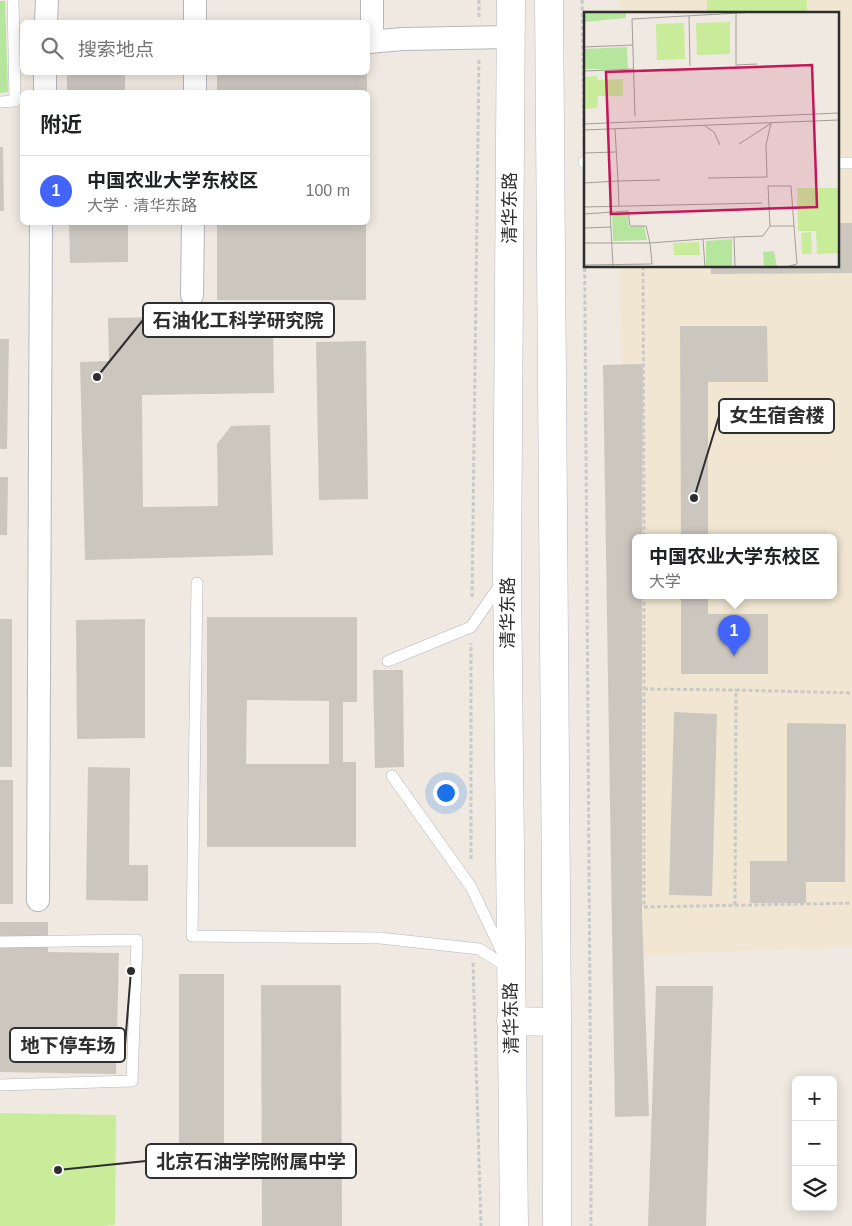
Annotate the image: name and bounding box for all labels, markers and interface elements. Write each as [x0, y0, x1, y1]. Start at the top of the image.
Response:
inset map [584, 12, 840, 268]
search box [20, 20, 370, 75]
icon: search [38, 34, 66, 62]
text: 搜索地点 [78, 39, 154, 60]
text: 附近 [40, 113, 82, 136]
text: 中国农业大学东校区 [87, 170, 258, 191]
street label: 清华东路 [500, 172, 520, 244]
text: 1 [52, 182, 60, 199]
text: 100 m [306, 182, 350, 199]
text: 大学 · 清华东路 [87, 197, 197, 214]
callout: 石油化工科学研究院 [143, 303, 334, 337]
text: 石油化工科学研究院 [152, 310, 324, 331]
callout: 女生宿舍楼 [719, 399, 834, 433]
text: 女生宿舍楼 [729, 405, 825, 426]
popup [632, 534, 837, 599]
text: 中国农业大学东校区 [649, 546, 820, 567]
text: 大学 [649, 573, 681, 590]
street label: 清华东路 [498, 577, 518, 649]
pin: 1 [718, 615, 750, 656]
your location [433, 780, 459, 806]
street label: 清华东路 [500, 982, 522, 1054]
callout: 地下停车场 [10, 1028, 125, 1062]
text: 地下停车场 [20, 1035, 116, 1056]
map controls [792, 1076, 837, 1211]
button: + [792, 1076, 837, 1121]
button: − [792, 1121, 837, 1166]
callout: 北京石油学院附属中学 [146, 1144, 356, 1178]
text: 北京石油学院附属中学 [156, 1151, 346, 1172]
button: layers [792, 1166, 837, 1211]

